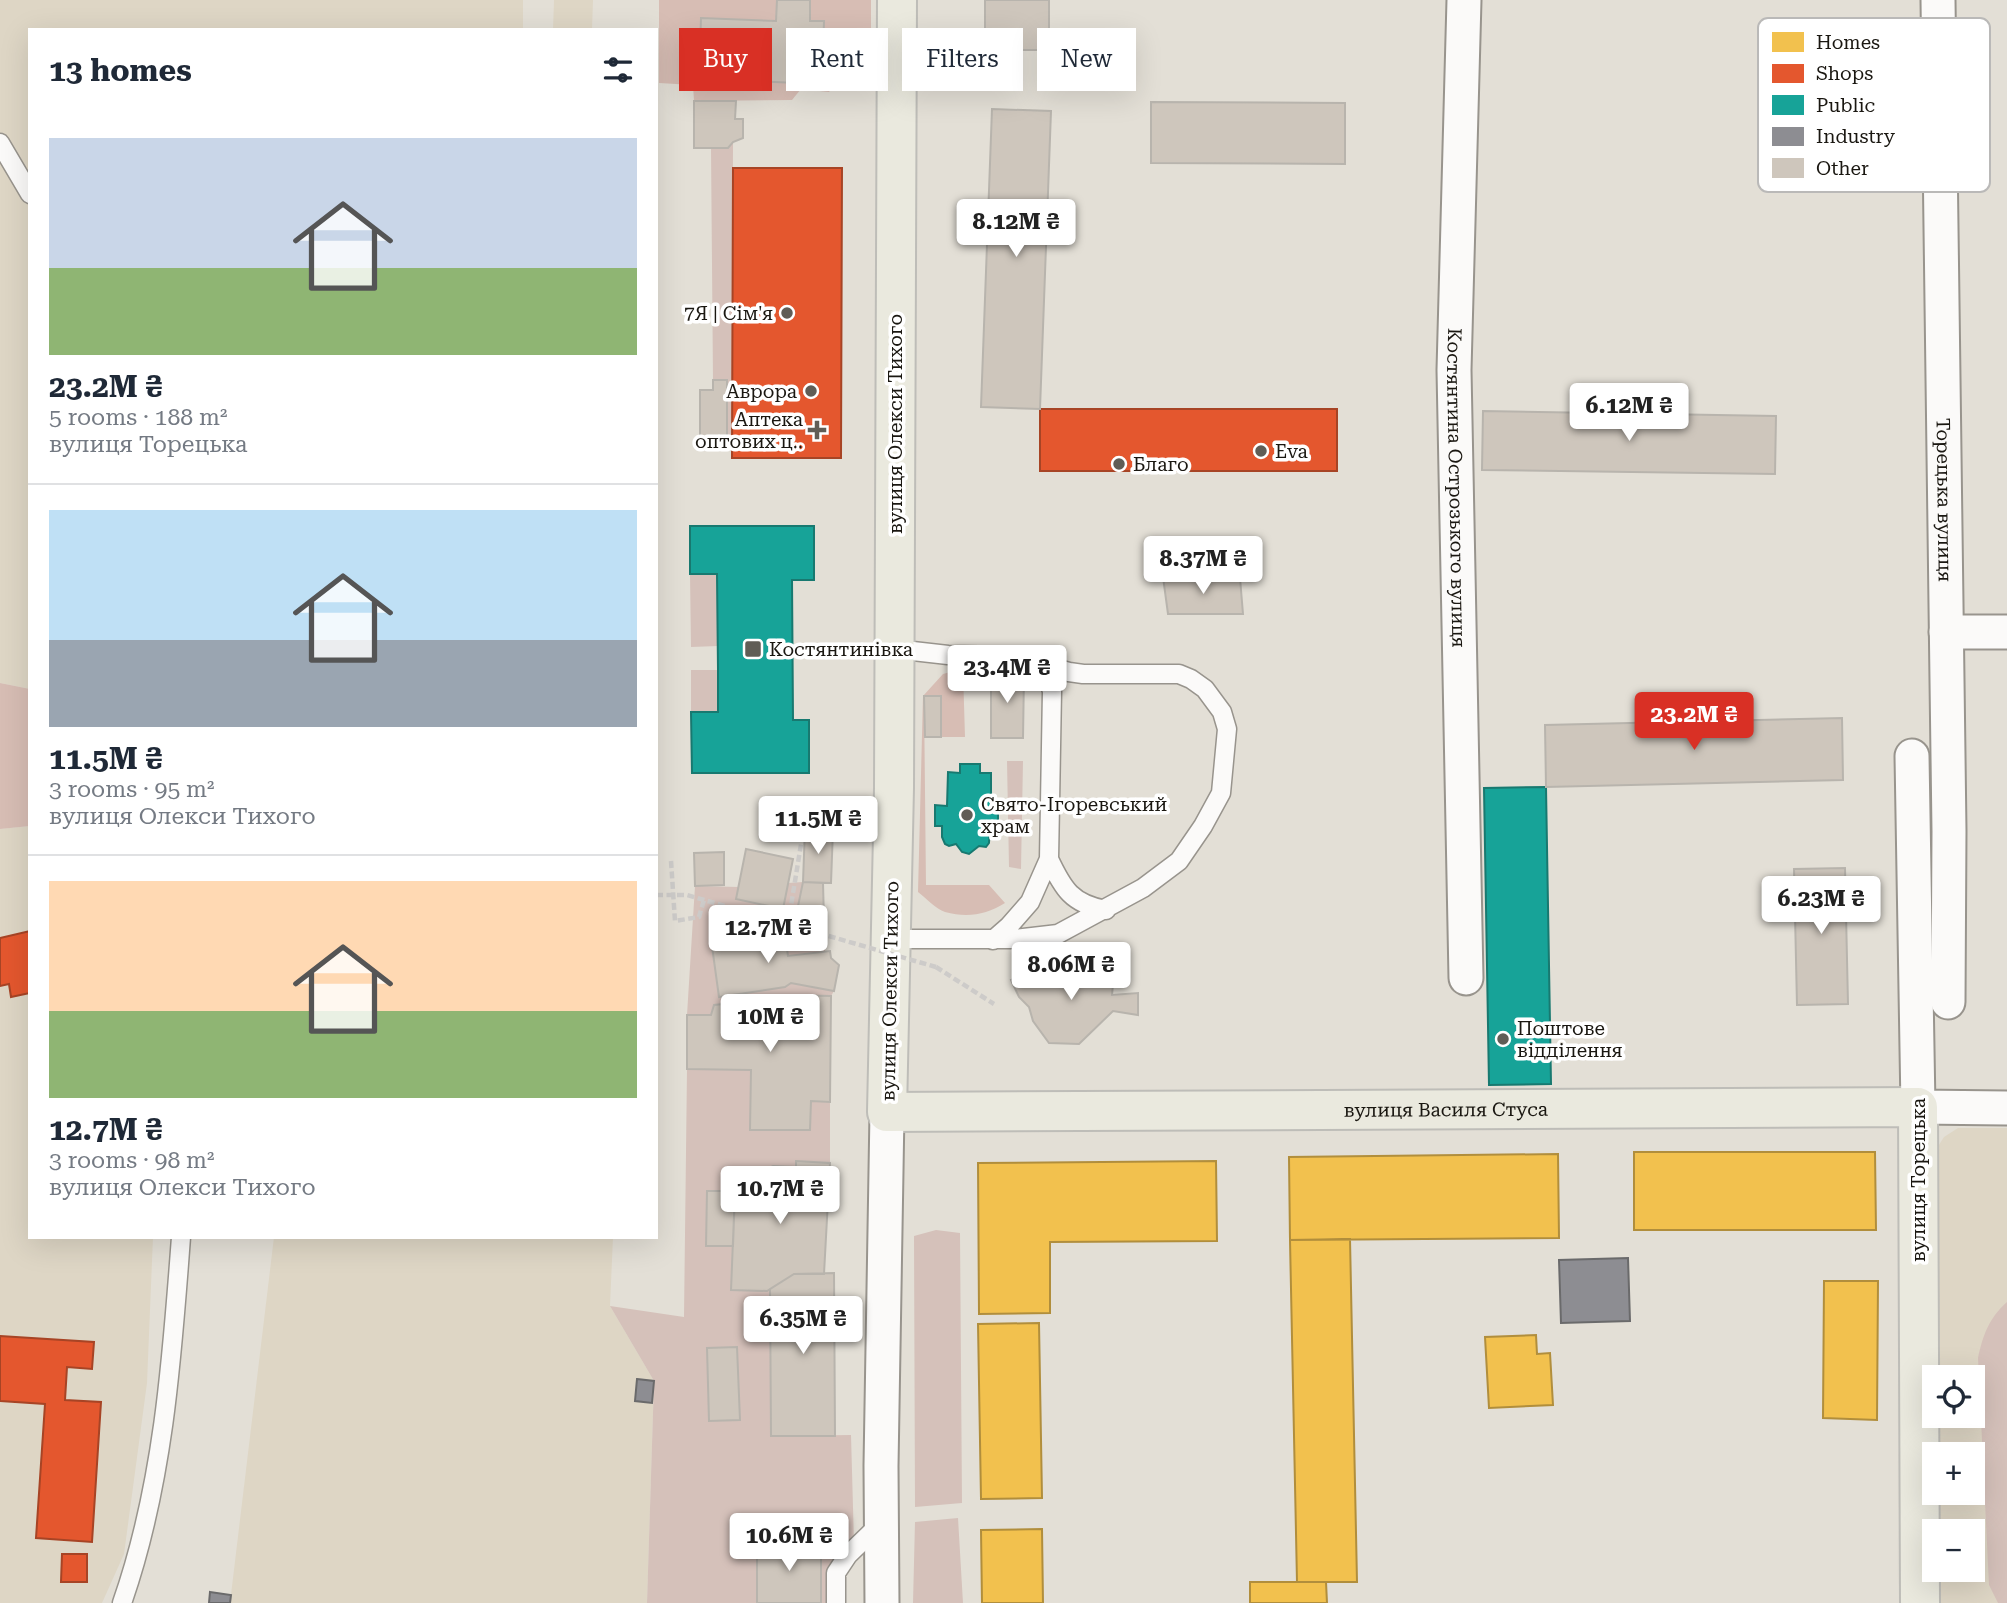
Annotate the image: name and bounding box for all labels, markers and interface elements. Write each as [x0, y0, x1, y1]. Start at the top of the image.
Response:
legend [1758, 18, 1990, 192]
chip: Buy [679, 28, 772, 91]
chip: Rent [786, 28, 888, 91]
chip: Filters [902, 28, 1023, 91]
chip: New [1037, 28, 1136, 91]
text: Homes [1816, 31, 1880, 54]
icon: filters [599, 51, 637, 89]
text: 13 homes [49, 53, 192, 88]
text: Shops [1816, 62, 1873, 85]
text: Public [1816, 94, 1875, 117]
text: Industry [1816, 125, 1896, 148]
text: Other [1816, 157, 1869, 180]
icon: home [280, 183, 406, 309]
pin: 8.12M ₴ [951, 200, 1081, 259]
text: 8.12M ₴ [973, 208, 1059, 235]
place label: 7Я | Сім'я [684, 302, 773, 325]
marker: 7Я | Сім'я [779, 305, 795, 321]
street label: вулиця Олекси Тихого [884, 314, 907, 534]
street label: Костянтина Острозького вулиця [1442, 328, 1471, 648]
text: 23.2M ₴ [49, 369, 162, 404]
place label: Аврора [726, 380, 798, 403]
marker: Аврора [803, 383, 819, 399]
pin: 6.12M ₴ [1564, 384, 1694, 443]
text: 6.12M ₴ [1586, 392, 1672, 419]
text: 5 rooms · 188 m² [49, 404, 227, 431]
place label: Аптека оптових ц‥ [695, 408, 804, 453]
street label: Торецька вулиця [1932, 418, 1957, 582]
marker: Аптека оптових ц‥ [809, 422, 825, 438]
text: вулиця Торецька [49, 431, 248, 458]
place label: Eva [1275, 440, 1309, 463]
marker: Eva [1253, 443, 1269, 459]
place label: Благо [1133, 453, 1189, 476]
marker: Благо [1111, 456, 1127, 472]
pin: 8.37M ₴ [1138, 536, 1268, 596]
text: 8.37M ₴ [1160, 545, 1246, 572]
icon: home [280, 555, 406, 681]
place label: Костянтинівка [769, 638, 914, 661]
marker: Костянтинівка [743, 639, 763, 659]
pin: 23.4M ₴ [942, 646, 1072, 705]
text: 23.4M ₴ [964, 654, 1050, 681]
pin: 23.2M ₴ [1629, 692, 1759, 752]
text: 23.2M ₴ [1651, 701, 1737, 728]
text: 11.5M ₴ [49, 741, 162, 776]
text: 3 rooms · 95 m² [49, 776, 215, 803]
place label: Свято-Ігоревський храм [981, 793, 1167, 838]
pin: 11.5M ₴ [753, 796, 883, 856]
text: вулиця Олекси Тихого [49, 803, 316, 830]
text: 11.5M ₴ [775, 805, 861, 832]
marker: Свято-Ігоревський храм [959, 807, 975, 823]
pin: 6.23M ₴ [1756, 876, 1886, 936]
street label: вулиця Олекси Тихого [877, 881, 903, 1101]
text: 6.23M ₴ [1778, 885, 1864, 912]
pin: 12.7M ₴ [703, 906, 833, 965]
text: 12.7M ₴ [725, 914, 811, 941]
icon: home [280, 926, 406, 1052]
pin: 8.06M ₴ [1006, 942, 1136, 1002]
text: 8.06M ₴ [1028, 951, 1114, 978]
pin: 10M ₴ [721, 995, 819, 1054]
text: 10M ₴ [737, 1003, 803, 1030]
place label: Поштове відділення [1517, 1017, 1623, 1062]
marker: Поштове відділення [1495, 1031, 1511, 1047]
street label: вулиця Василя Стуса [1344, 1097, 1549, 1121]
street label: вулиця Торецька [1907, 1097, 1930, 1262]
text: 12.7M ₴ [49, 1112, 162, 1147]
text: 3 rooms · 98 m² [49, 1147, 215, 1174]
pin: 10.7M ₴ [715, 1166, 845, 1226]
text: вулиця Олекси Тихого [49, 1174, 316, 1201]
text: 10.7M ₴ [737, 1175, 823, 1202]
pin: 6.35M ₴ [738, 1296, 868, 1356]
text: 6.35M ₴ [760, 1305, 846, 1332]
map controls [1922, 1365, 1985, 1582]
button: locate [1922, 1365, 1985, 1428]
button: + [1922, 1442, 1985, 1505]
pin: 10.6M ₴ [724, 1514, 854, 1573]
button: − [1922, 1519, 1985, 1582]
text: 10.6M ₴ [746, 1522, 832, 1549]

